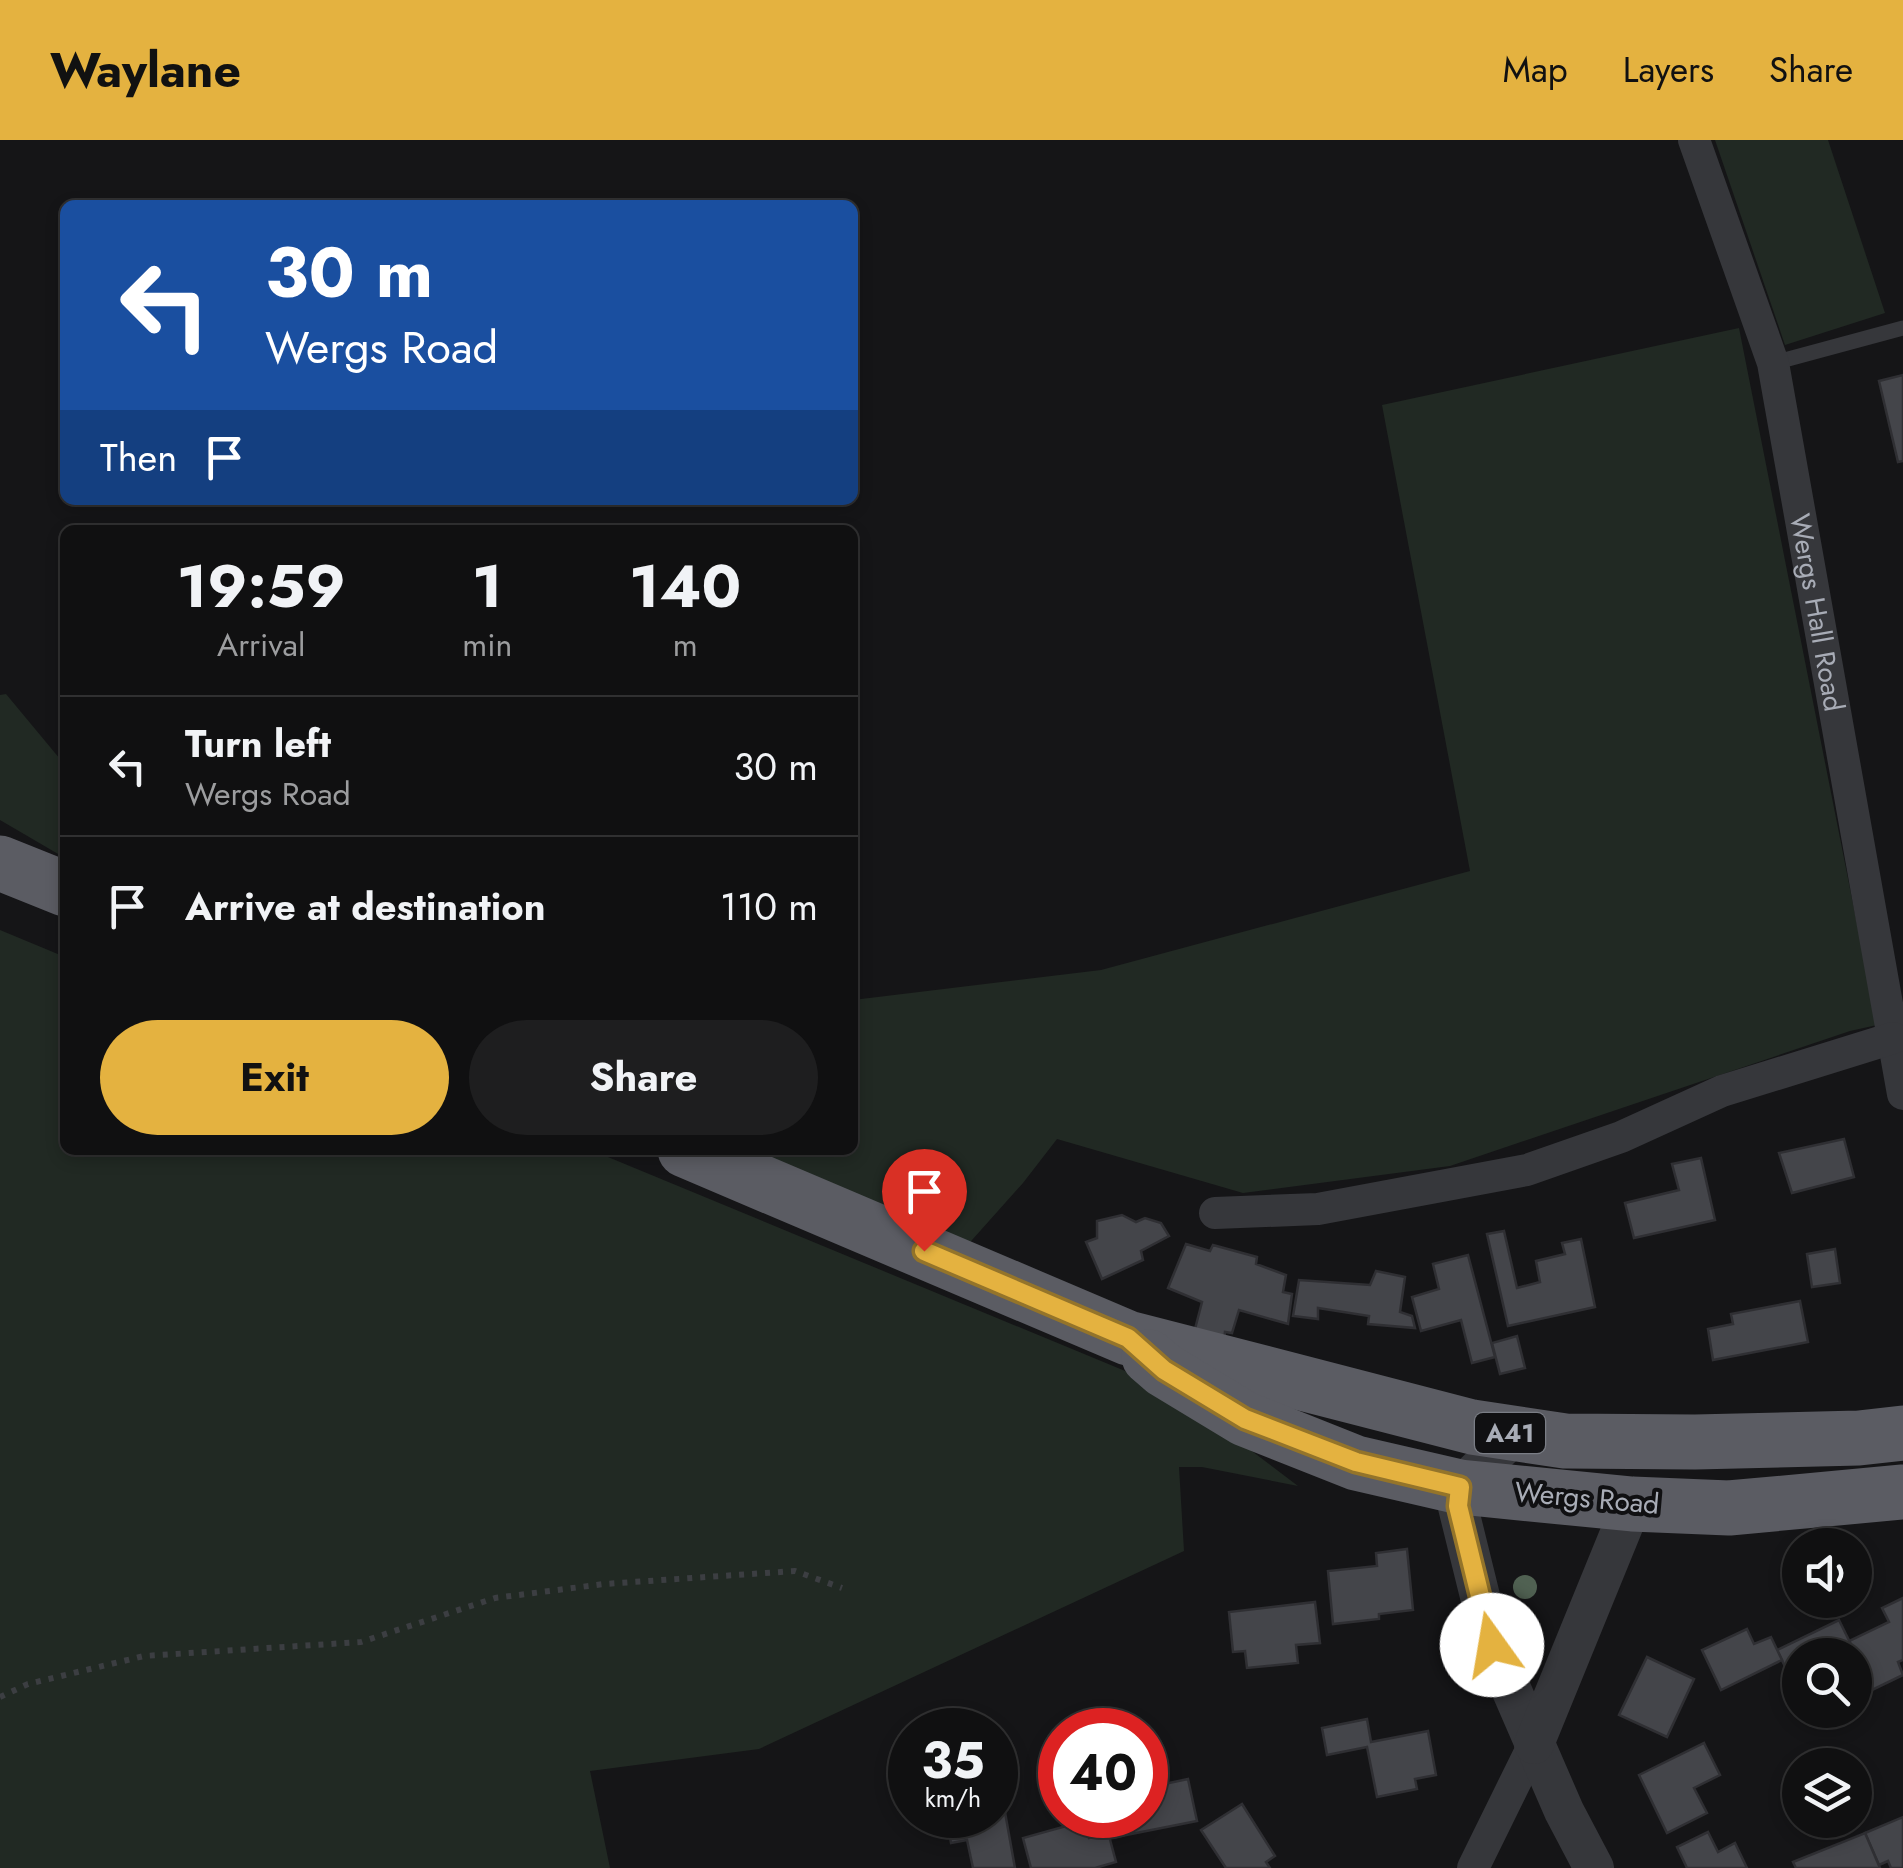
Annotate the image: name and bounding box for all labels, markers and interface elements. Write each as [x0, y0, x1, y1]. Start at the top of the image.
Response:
text: Waylane [50, 36, 241, 105]
text: Map [1503, 45, 1568, 95]
text: Layers [1623, 45, 1714, 95]
text: Share [1769, 45, 1853, 95]
text: 30 m [265, 222, 433, 323]
icon: left [100, 240, 230, 370]
text: Wergs Road [265, 315, 498, 380]
text: Then [100, 430, 177, 485]
icon: arrive [197, 430, 252, 485]
street label: Wergs Hall Road [1780, 510, 1855, 715]
text: 19:59 [177, 543, 346, 630]
text: 1 [472, 543, 503, 630]
text: 140 [629, 543, 741, 630]
text: Arrival [217, 622, 305, 668]
text: min [462, 622, 512, 668]
text: m [673, 622, 698, 668]
text: Turn left [185, 716, 331, 771]
icon: left [100, 739, 155, 794]
text: 30 m [733, 739, 818, 794]
text: Wergs Road [185, 771, 351, 817]
icon: arrive [100, 879, 155, 934]
text: Arrive at destination [185, 879, 546, 934]
text: 110 m [720, 879, 818, 934]
button: Exit [100, 1020, 449, 1135]
button: Share [469, 1020, 818, 1135]
pin [882, 1149, 967, 1252]
icon: arrive [897, 1164, 952, 1219]
road number: A41 [1475, 1413, 1545, 1453]
street label: Wergs Road [1513, 1471, 1661, 1525]
map controls [1782, 1528, 1872, 1838]
button: sound [1782, 1528, 1872, 1618]
position arrow [1440, 1593, 1544, 1697]
button: search [1782, 1638, 1872, 1728]
speed limit sign: 40 [1038, 1708, 1168, 1838]
text: 35 [921, 1724, 985, 1797]
button: layers [1782, 1748, 1872, 1838]
text: km/h [925, 1780, 981, 1816]

